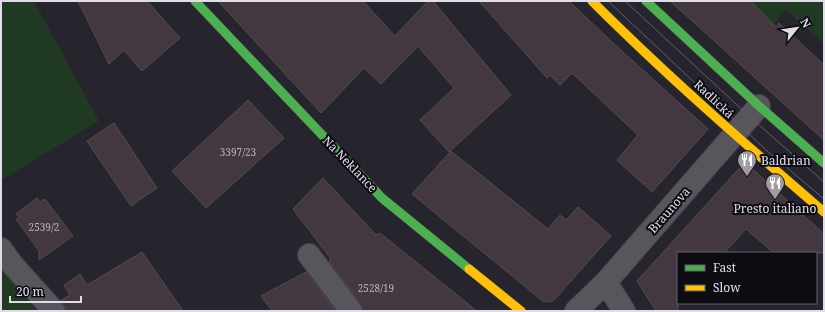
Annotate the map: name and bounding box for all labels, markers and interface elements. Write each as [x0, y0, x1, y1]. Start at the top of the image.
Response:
north arrow [777, 8, 817, 48]
text: N [797, 15, 815, 31]
street label: Radlická [690, 76, 738, 122]
street label: Na Neklance [319, 132, 381, 196]
house number: 3397/23 [220, 145, 257, 159]
restaurant icon: Baldrian [736, 149, 758, 177]
place label: Baldrian [761, 152, 811, 169]
restaurant icon: Presto italiano [764, 172, 786, 200]
street label: Braunova [644, 183, 694, 237]
place label: Presto italiano [734, 200, 816, 217]
house number: 2539/2 [29, 220, 59, 234]
legend [677, 252, 817, 304]
text: Fast [713, 259, 736, 276]
scale bar [10, 278, 81, 304]
text: Slow [713, 279, 741, 296]
house number: 2528/19 [358, 281, 394, 295]
text: 20 m [16, 283, 44, 300]

